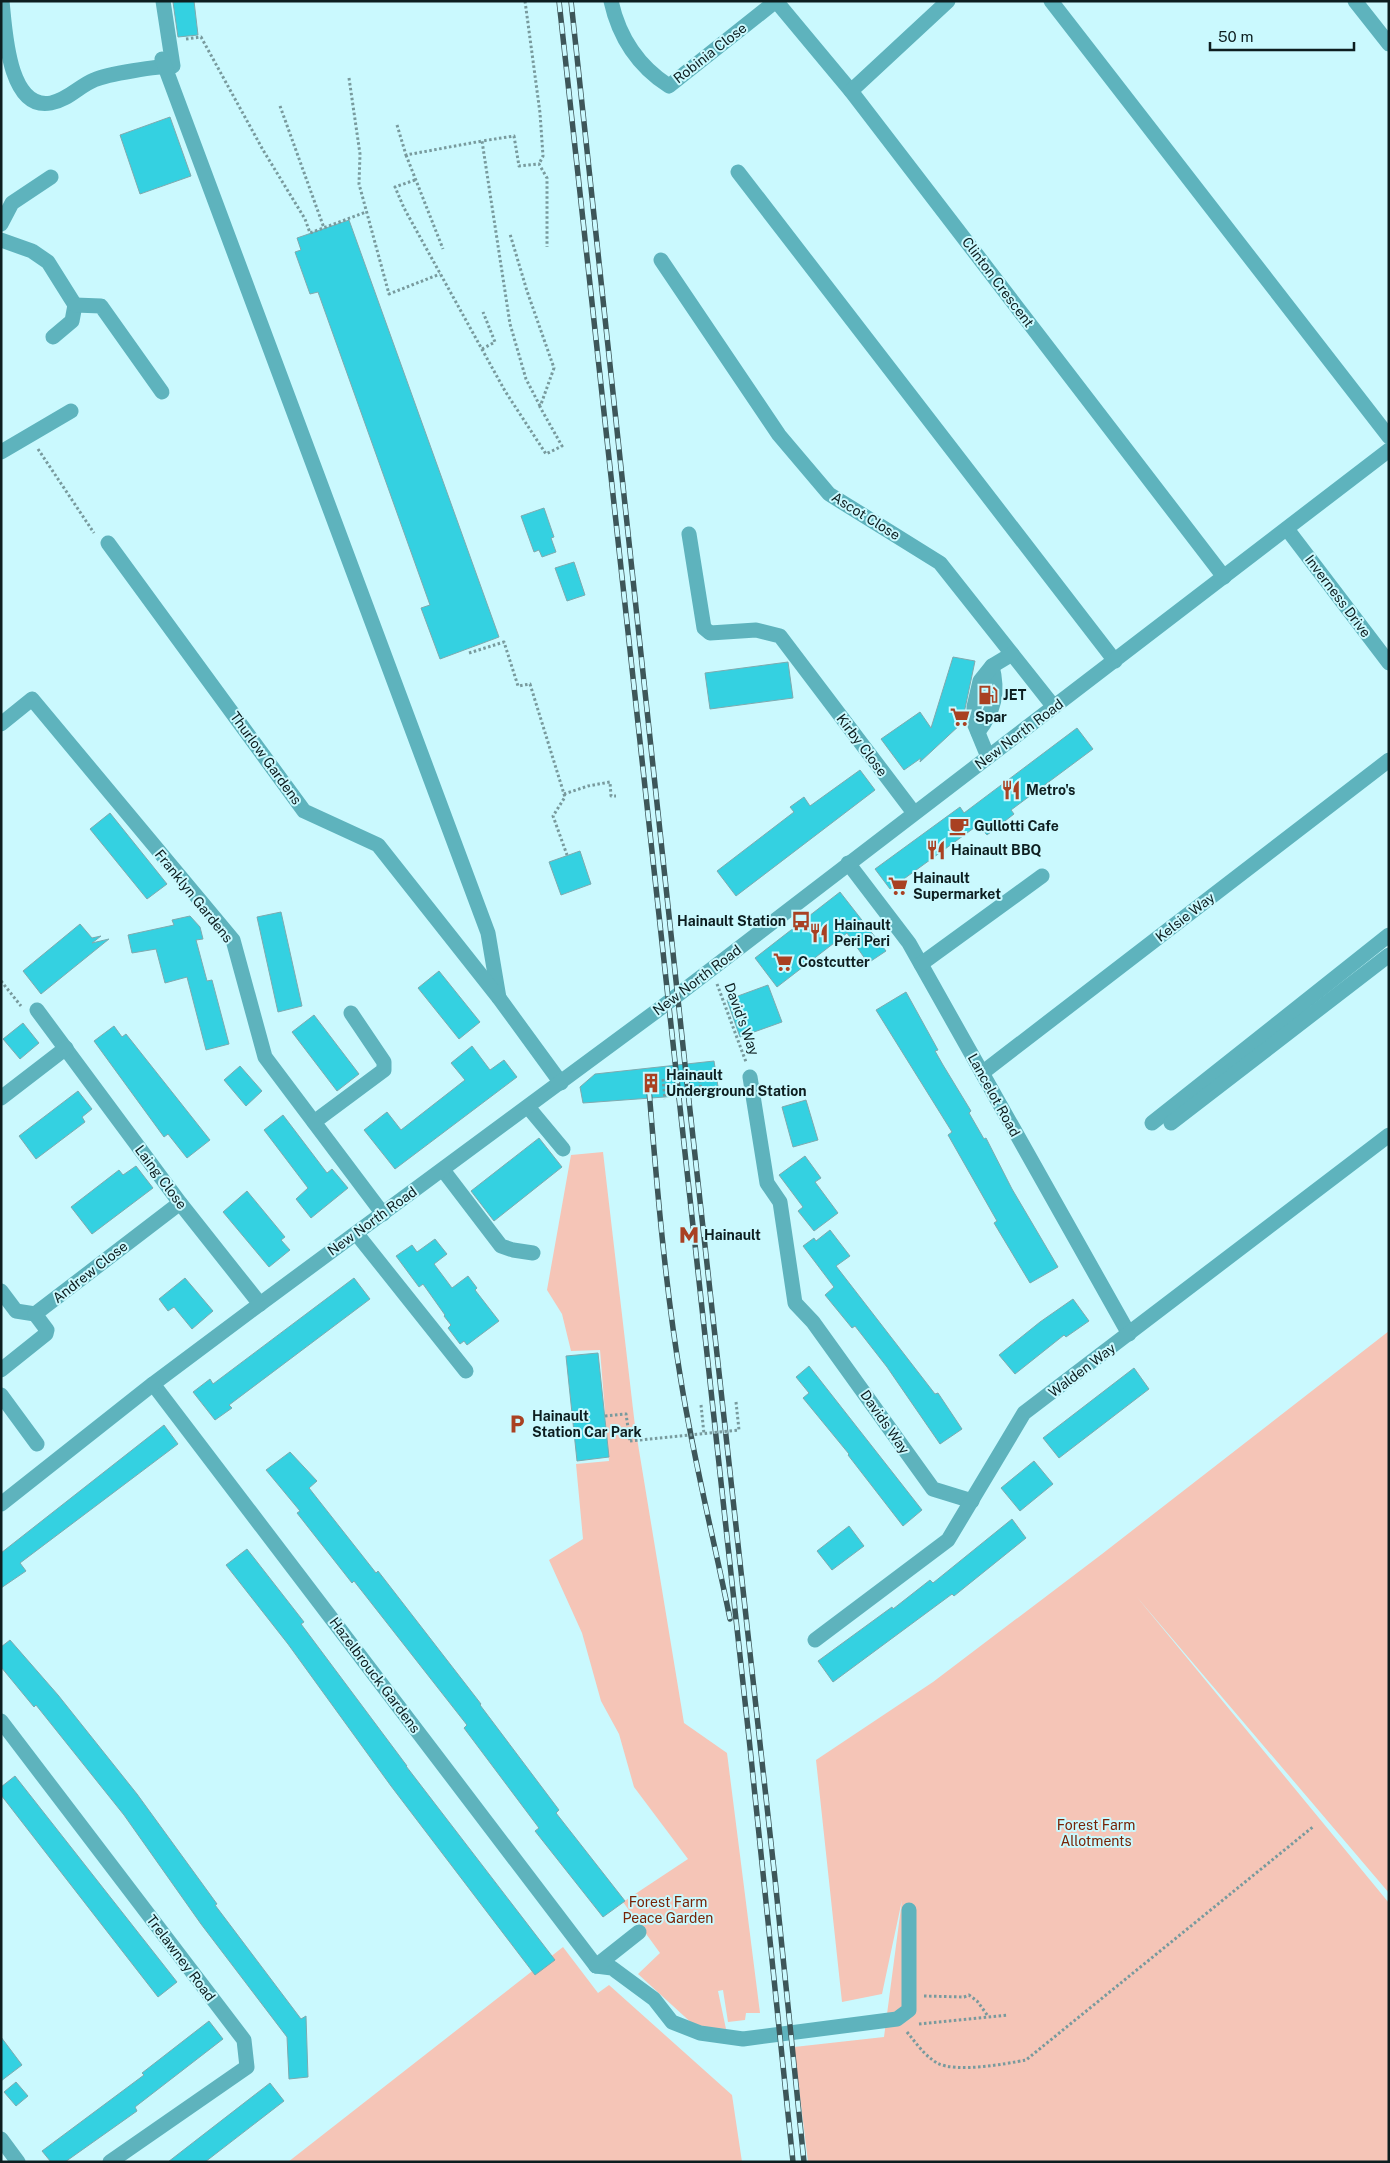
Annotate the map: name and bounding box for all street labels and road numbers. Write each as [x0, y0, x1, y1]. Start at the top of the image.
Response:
street label: Robinia Close [670, 20, 750, 86]
street label: Clinton Crescent [959, 234, 1037, 330]
street label: Ascot Close [829, 489, 903, 543]
street label: Inverness Drive [1302, 552, 1374, 640]
street label: New North Road [972, 696, 1066, 772]
street label: Thurlow Gardens [227, 708, 305, 808]
street label: Kirby Close [833, 711, 891, 779]
street label: Franklyn Gardens [152, 846, 236, 946]
street label: Kelsie Way [1152, 889, 1218, 945]
street label: New North Road [650, 942, 744, 1018]
street label: David's Way [721, 980, 763, 1058]
street label: Lancelot Road [965, 1051, 1023, 1139]
street label: Laing Close [132, 1142, 190, 1212]
street label: New North Road [324, 1183, 420, 1259]
street label: Andrew Close [49, 1238, 131, 1306]
street label: Walden Way [1045, 1339, 1119, 1400]
street label: Davids Way [857, 1387, 913, 1457]
street label: Hazelbrouck Gardens [326, 1614, 424, 1736]
street label: Trelawney Road [143, 1912, 219, 2004]

